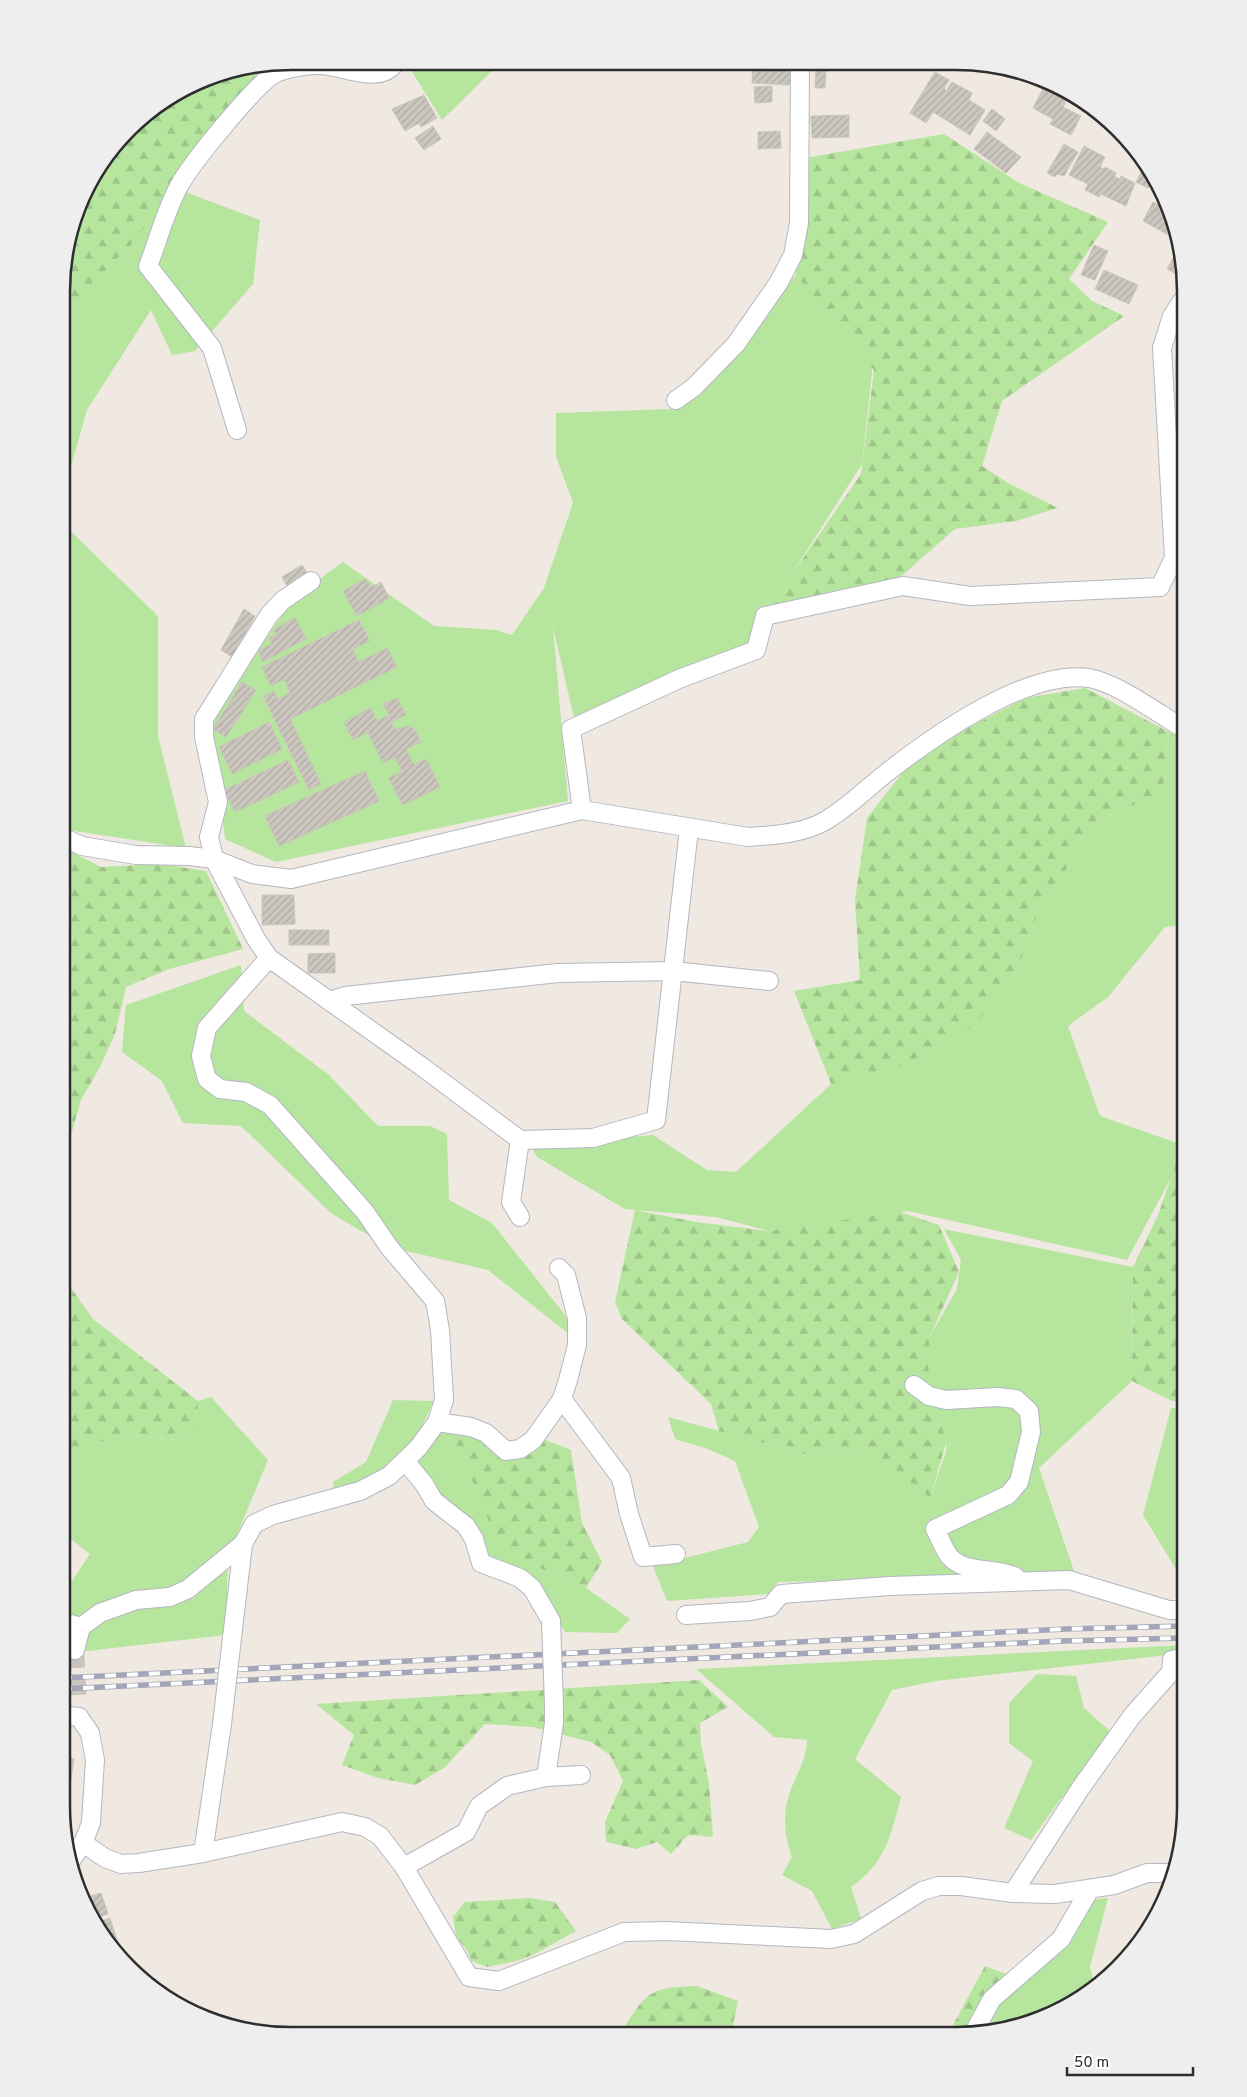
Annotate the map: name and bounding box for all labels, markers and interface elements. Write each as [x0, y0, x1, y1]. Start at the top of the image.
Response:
scale bar [1067, 2044, 1193, 2076]
text: 50 m [1074, 2054, 1109, 2073]

